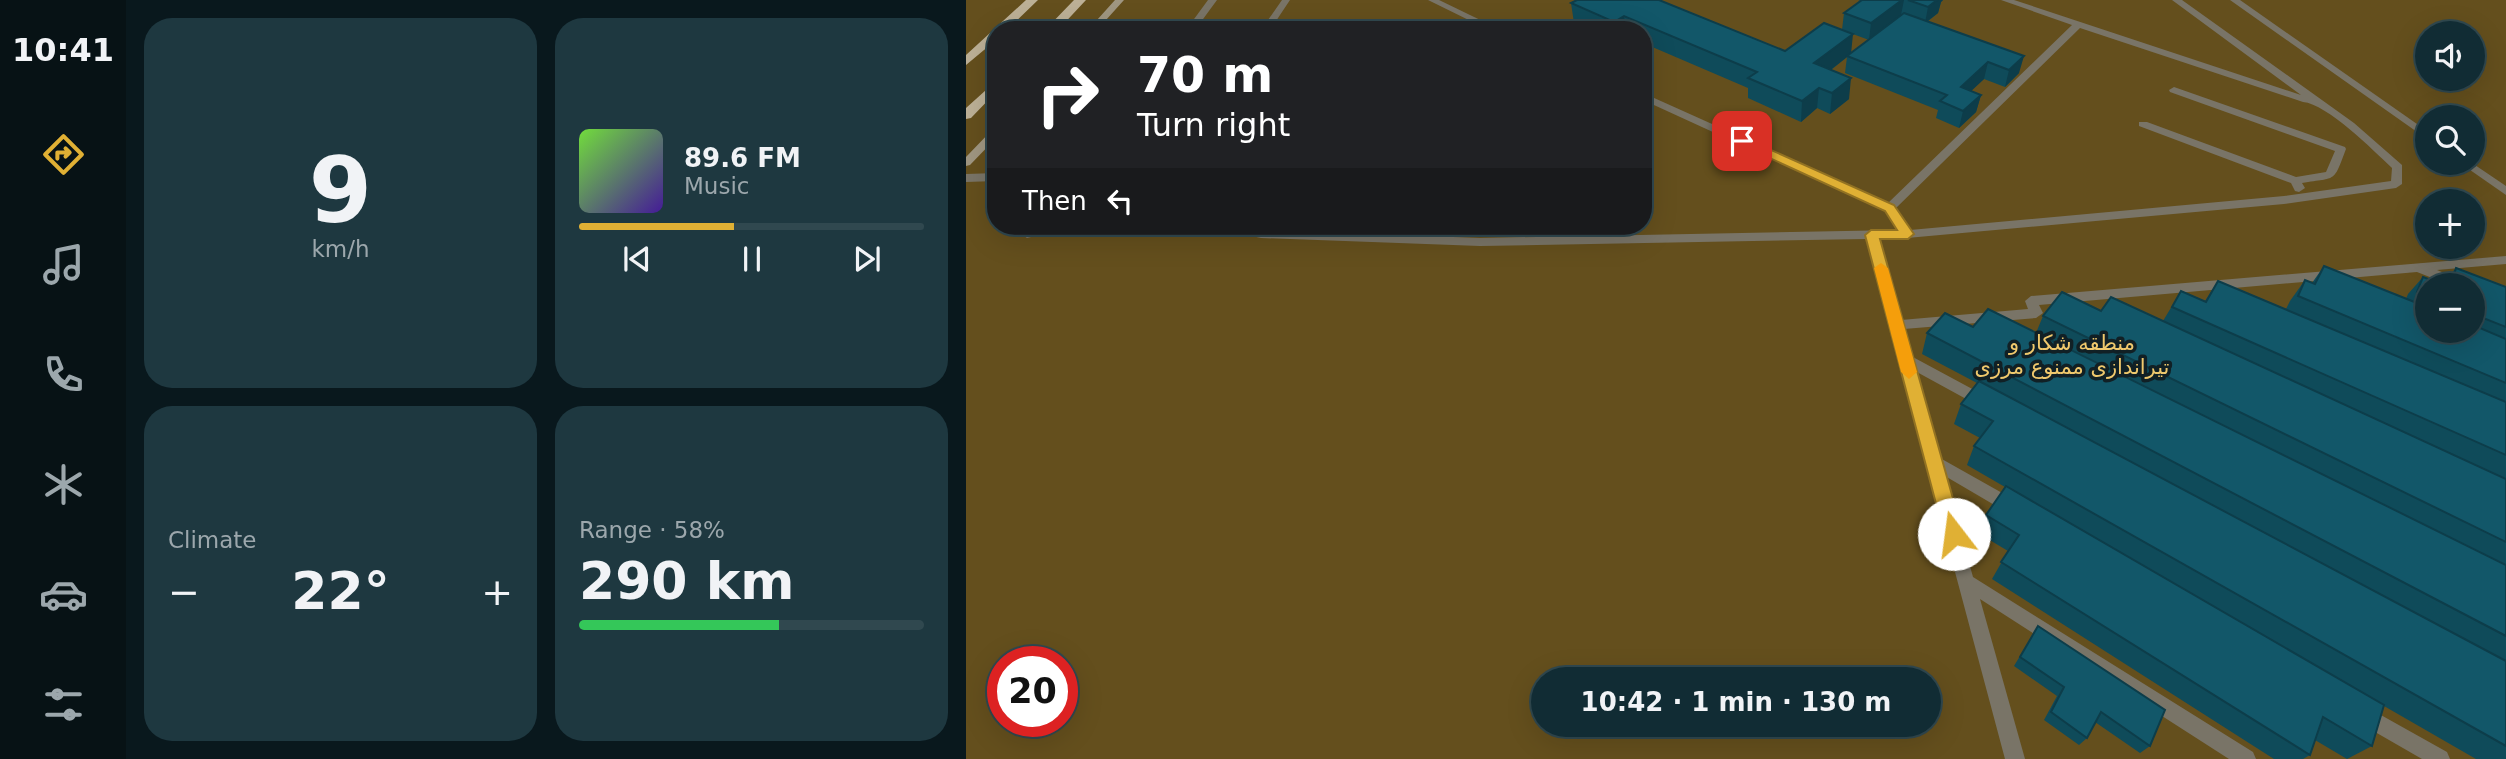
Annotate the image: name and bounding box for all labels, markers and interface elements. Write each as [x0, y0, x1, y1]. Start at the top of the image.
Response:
map controls [2415, 21, 2485, 343]
button: sound [2415, 21, 2485, 91]
text: 10:41 [12, 31, 114, 69]
text: 70 m [1137, 47, 1273, 104]
icon: right [1022, 49, 1113, 140]
button: search [2415, 105, 2485, 175]
text: Turn right [1137, 106, 1290, 144]
pin [1712, 111, 1772, 171]
icon: arrive [1723, 122, 1761, 160]
icon: directions [39, 130, 88, 179]
text: 9 [309, 138, 372, 243]
text: 89.6 FM [684, 143, 801, 173]
text: Music [684, 173, 749, 199]
icon: left [1101, 182, 1139, 220]
text: Then [1022, 186, 1087, 216]
button: + [2415, 189, 2485, 259]
text: km/h [311, 236, 370, 262]
icon: music [39, 240, 88, 289]
icon: previous [618, 240, 656, 278]
icon: pause [733, 240, 771, 278]
icon: next [848, 240, 886, 278]
button: − [2415, 273, 2485, 343]
park label: منطقه شکار و تیراندازی ممنوع مرزی [1975, 331, 2170, 379]
icon: phone [39, 350, 88, 399]
icon: climate [39, 460, 88, 509]
position arrow [1917, 497, 1991, 571]
text: Range · 58% [579, 517, 725, 543]
text: Climate [168, 527, 257, 553]
text: 290 km [579, 551, 794, 611]
text: 22° [291, 561, 390, 621]
icon: car [39, 570, 88, 619]
text: − [168, 570, 200, 614]
text: + [481, 570, 513, 614]
speed limit sign: 20 [987, 646, 1078, 737]
icon: filters [39, 680, 88, 729]
text: 10:42 · 1 min · 130 m [1581, 687, 1891, 717]

